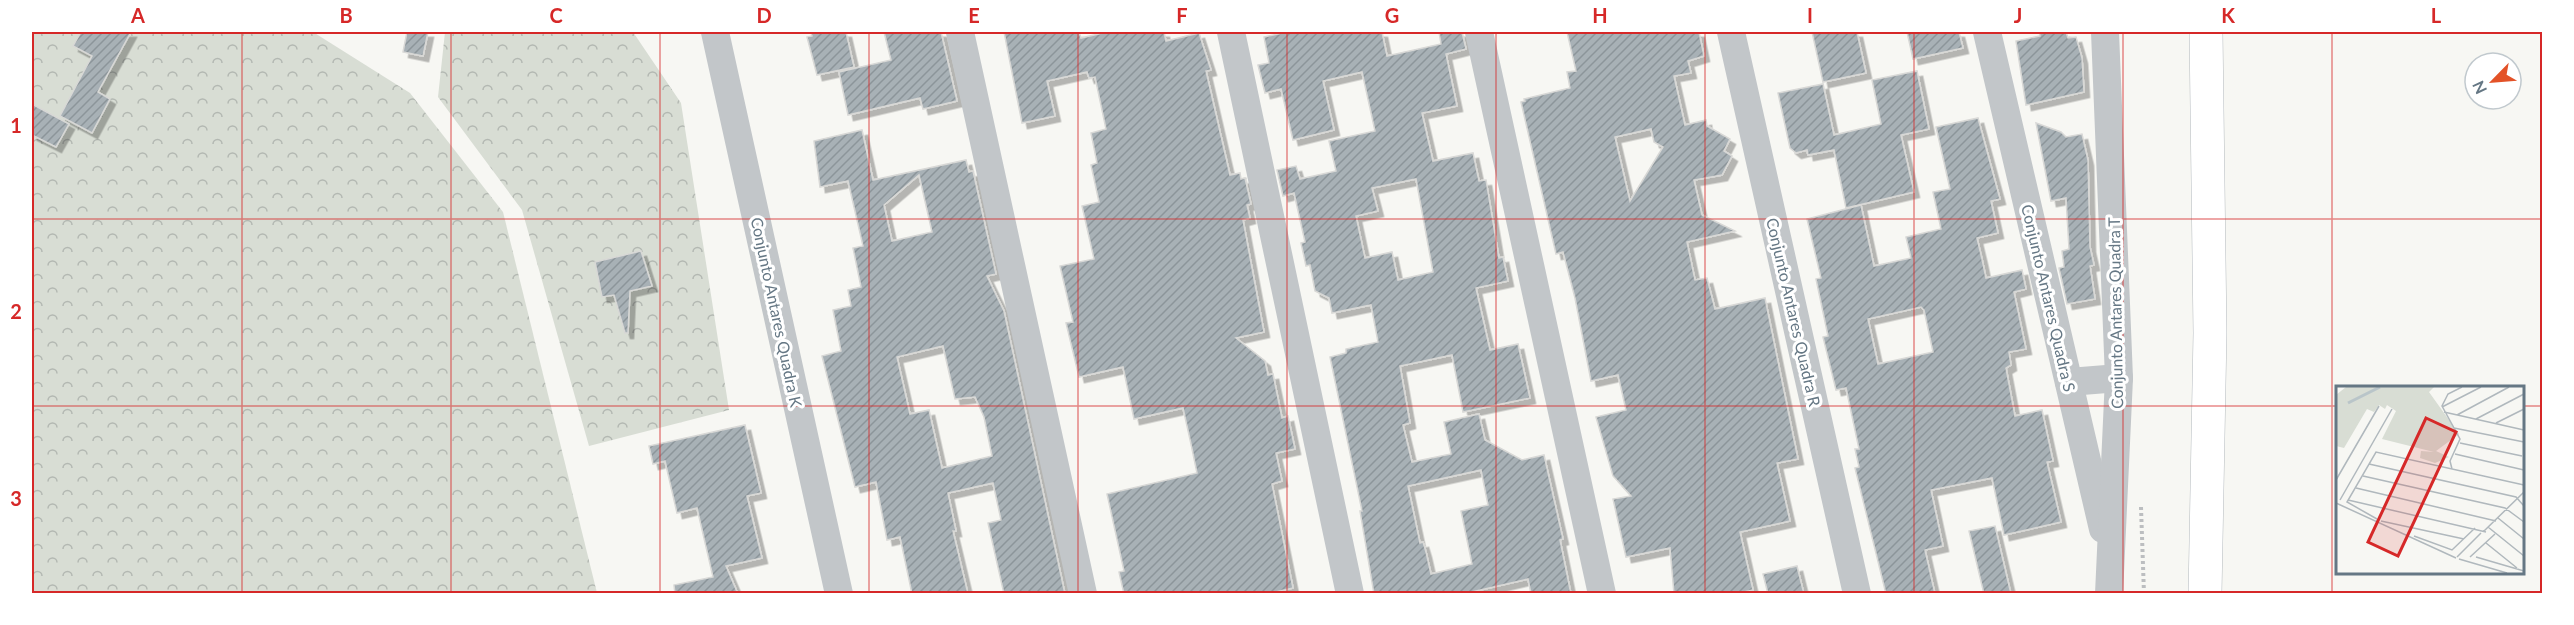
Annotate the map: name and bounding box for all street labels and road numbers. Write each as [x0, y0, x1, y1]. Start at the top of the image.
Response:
street label: Conjunto Antares Quadra S [2018, 202, 2080, 394]
street label: Conjunto Antares Quadra K [748, 215, 806, 409]
street label: Conjunto Antares Quadra R [1763, 216, 1825, 408]
street label: Conjunto Antares Quadra T [2104, 216, 2126, 409]

